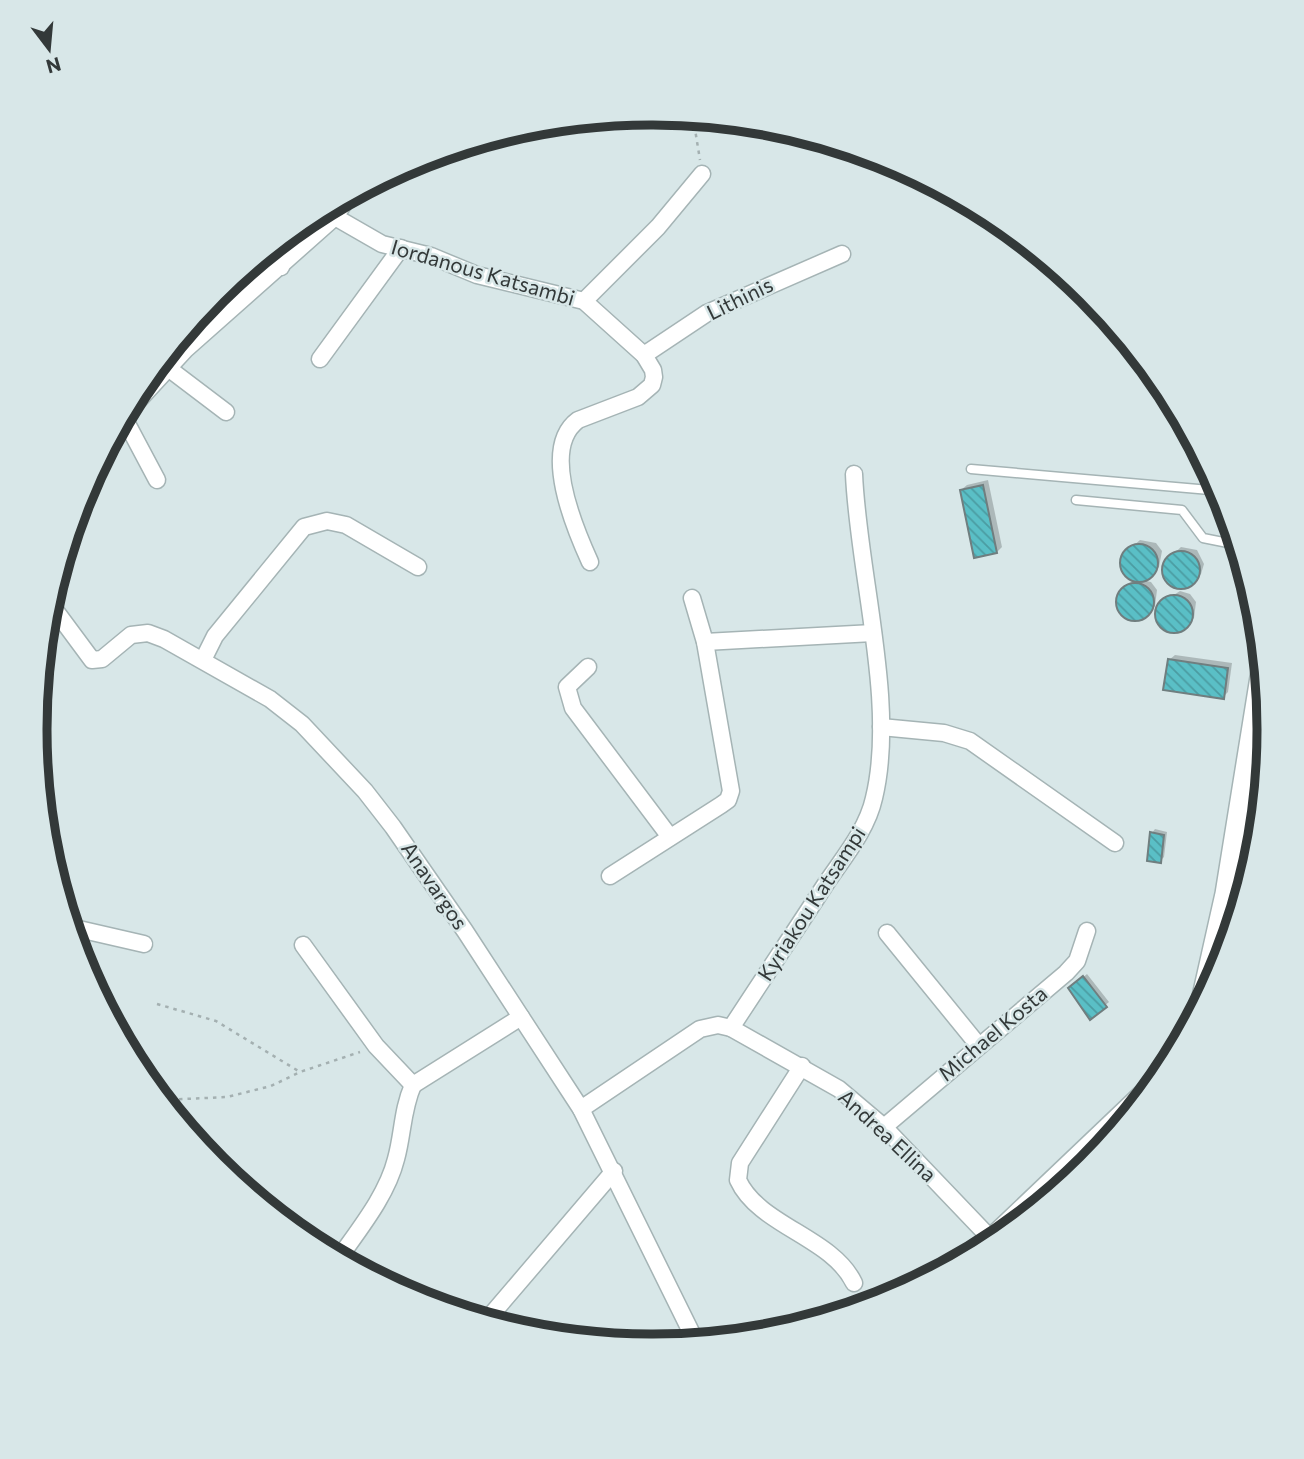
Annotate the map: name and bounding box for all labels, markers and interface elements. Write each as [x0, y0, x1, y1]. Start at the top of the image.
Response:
north arrow [14, 14, 84, 84]
text: N [44, 53, 64, 79]
street label: Iordanous Katsambi [389, 233, 578, 310]
street label: Lithinis [702, 271, 776, 324]
street label: Kyriakou Katsampi [752, 821, 870, 985]
street label: Anavargos [397, 837, 474, 934]
street label: Michael Kosta [933, 980, 1051, 1086]
street label: Andrea Ellina [834, 1083, 942, 1186]

